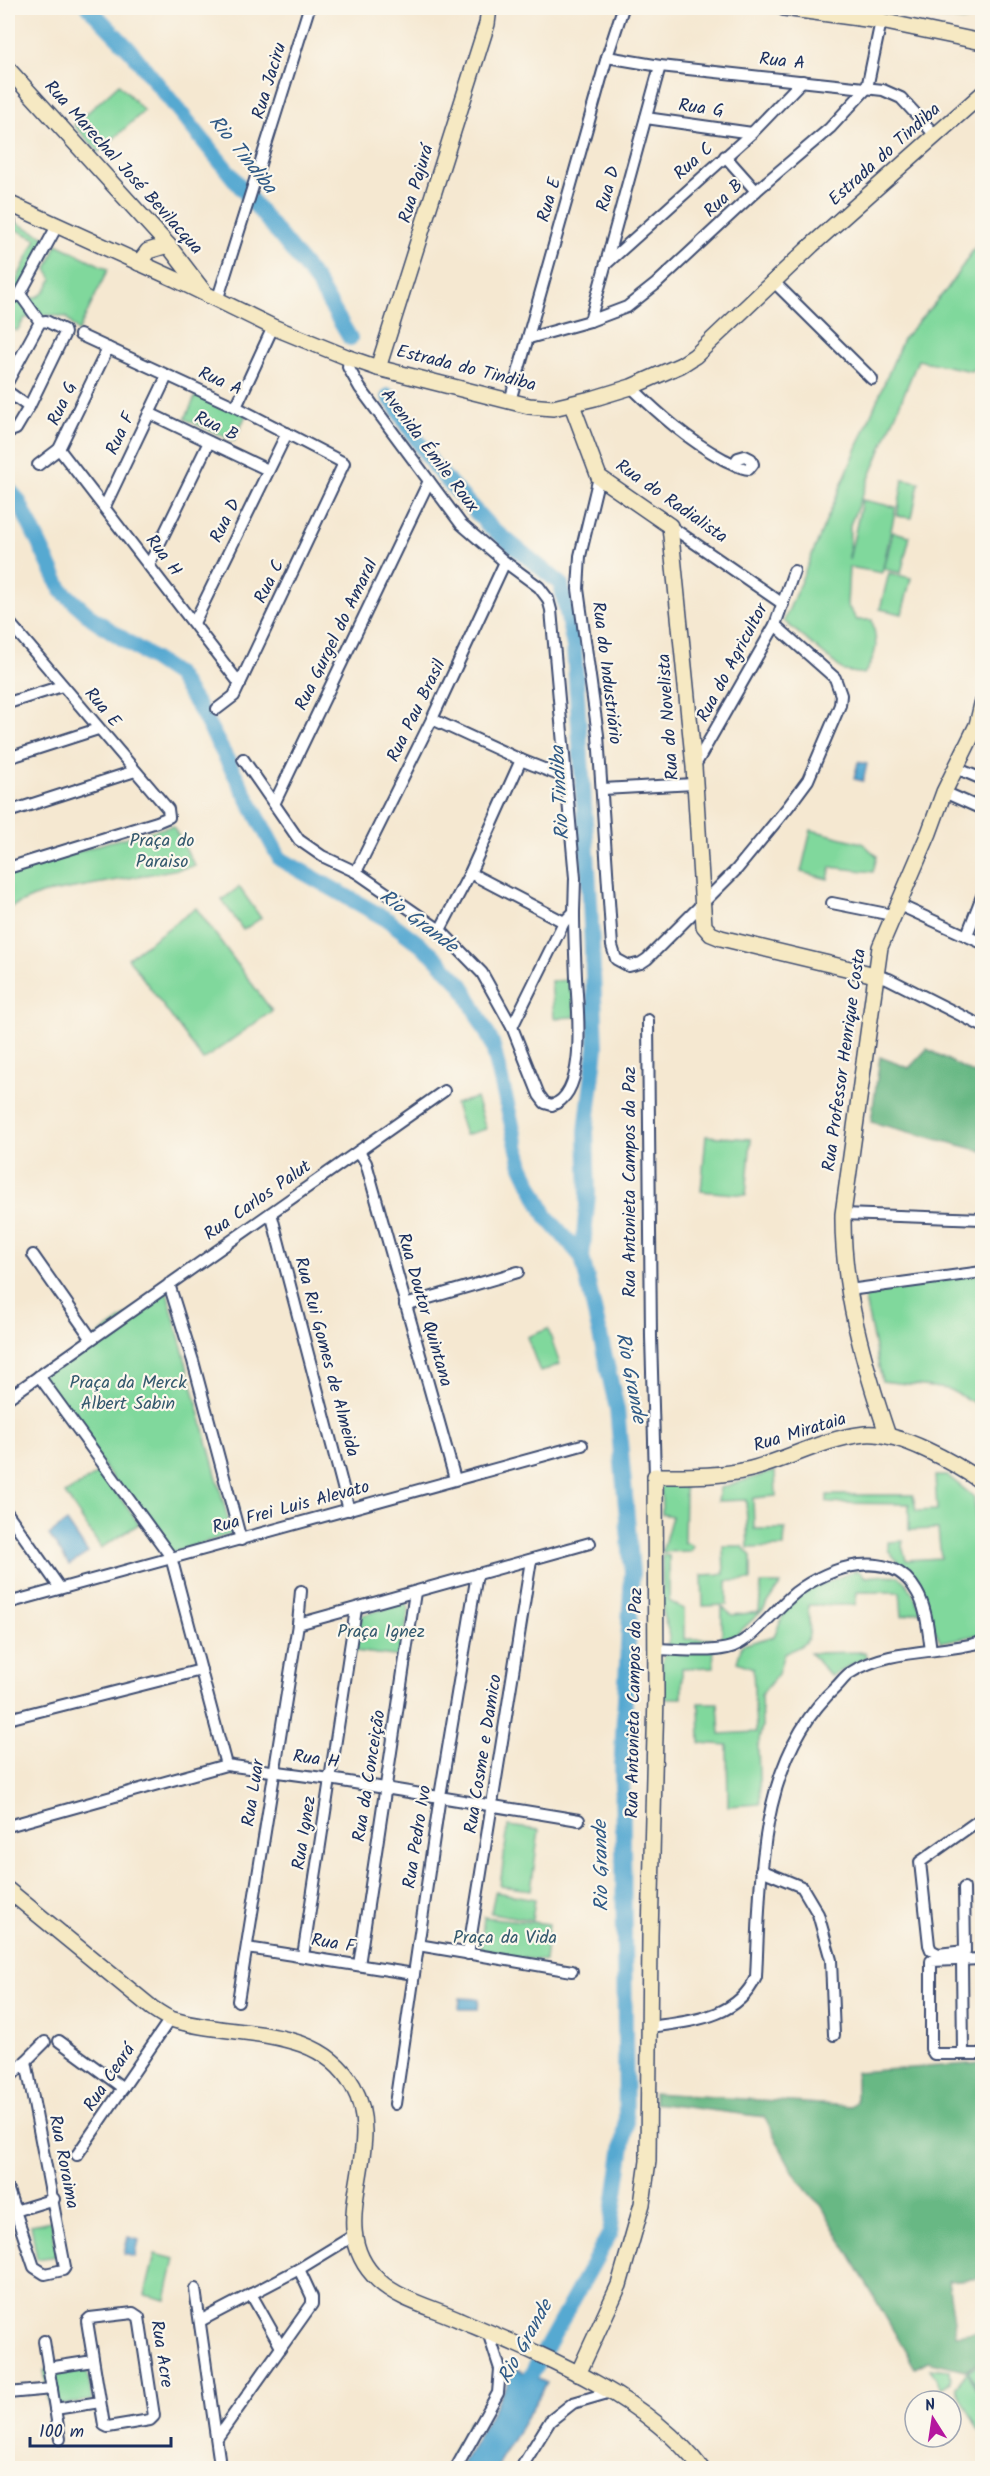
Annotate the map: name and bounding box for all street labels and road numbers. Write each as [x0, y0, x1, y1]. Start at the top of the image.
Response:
street label: Rua Jaciru [245, 39, 295, 123]
street label: Rua A [758, 45, 806, 79]
street label: Rua Marechal José Bevilacqua [36, 74, 210, 262]
street label: Rua G [676, 91, 726, 127]
street label: Estrada do Tindiba [822, 96, 948, 214]
street label: Rua C [667, 136, 721, 188]
street label: Rua Pajurá [391, 140, 443, 227]
street label: Rua D [589, 162, 629, 215]
street label: Rua B [697, 173, 751, 225]
street label: Rua E [530, 174, 570, 226]
street label: Estrada do Tindiba [393, 338, 539, 400]
street label: Rua A [193, 359, 247, 405]
street label: Rua G [40, 377, 86, 431]
street label: Avenida Émile Roux [373, 383, 486, 519]
street label: Rua B [189, 404, 243, 450]
street label: Rua F [99, 406, 144, 460]
street label: Rua do Radialista [609, 452, 733, 552]
street label: Rua D [203, 493, 249, 548]
street label: Rua H [137, 529, 189, 583]
street label: Rua Gurgel do Amaral [288, 554, 387, 716]
street label: Rua C [247, 555, 293, 609]
street label: Rua do Agricultor [689, 597, 777, 728]
street label: Rua do Industriário [583, 600, 629, 746]
street label: Rua do Novelista [650, 653, 688, 781]
street label: Rua Pau Brasil [380, 654, 455, 767]
street label: Rua E [76, 681, 128, 735]
street label: Rua Professor Henrique Costa [815, 947, 875, 1173]
street label: Rua Antonieta Campos da Paz [616, 1066, 645, 1298]
street label: Rua Carlos Palut [198, 1152, 319, 1249]
street label: Rua Doutor Quintana [388, 1230, 460, 1390]
street label: Rua Rui Gomes de Almeida [285, 1254, 367, 1460]
street label: Rua Mirataia [750, 1405, 850, 1461]
street label: Rua Frei Luis Alevato [209, 1473, 373, 1543]
street label: Rua Antonieta Campos da Paz [618, 1587, 652, 1819]
street label: Rua Cosme e Damico [457, 1672, 511, 1836]
street label: Rua da Conceição [345, 1708, 395, 1844]
street label: Rua H [291, 1742, 341, 1778]
street label: Rua Luar [234, 1756, 274, 1829]
street label: Rua Pedro Ivo [396, 1783, 440, 1891]
street label: Rua Ignez [285, 1794, 325, 1872]
street label: Rua F [309, 1926, 359, 1962]
street label: Rua Ceará [77, 2037, 144, 2118]
street label: Rua Roraima [40, 2113, 86, 2211]
street label: Rua Acre [141, 2318, 181, 2390]

